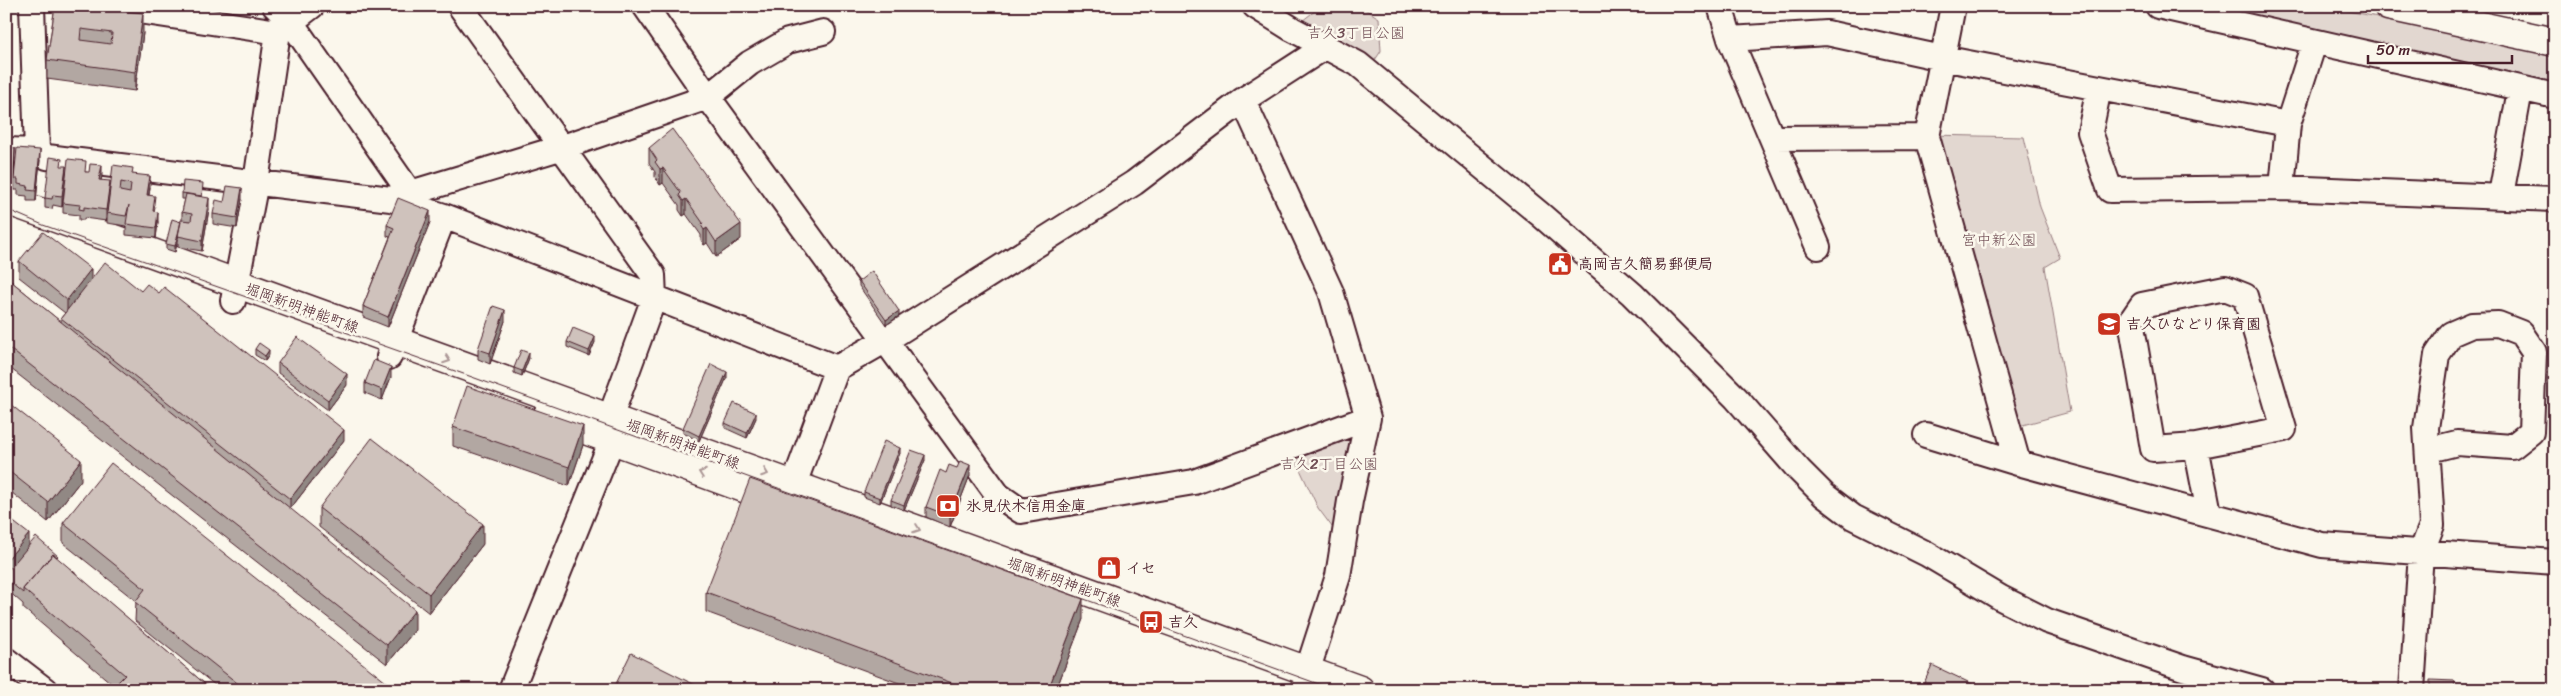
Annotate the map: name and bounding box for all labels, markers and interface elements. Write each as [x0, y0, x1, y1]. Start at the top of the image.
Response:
park label: 吉久3丁目公園 [1307, 20, 1405, 46]
scale bar [2368, 32, 2512, 64]
text: 50 m [2376, 37, 2411, 63]
park label: 宮中新公園 [1961, 227, 2037, 253]
public building icon: 高岡吉久簡易郵便局 [1547, 251, 1573, 277]
place label: 高岡吉久簡易郵便局 [1578, 251, 1713, 277]
street label: 堀岡新明神能町線 [241, 275, 363, 341]
school or university icon: 吉久ひなどり保育園 [2096, 311, 2122, 337]
place label: 吉久ひなどり保育園 [2126, 311, 2261, 337]
one-way arrow [442, 354, 451, 364]
street label: 堀岡新明神能町線 [622, 411, 744, 477]
park label: 吉久2丁目公園 [1280, 451, 1378, 477]
one-way arrow [760, 467, 768, 477]
one-way arrow [698, 469, 707, 479]
bank icon: 氷見伏木信用金庫 [935, 493, 961, 519]
place label: 氷見伏木信用金庫 [966, 493, 1086, 519]
one-way arrow [913, 523, 921, 533]
street label: 堀岡新明神能町線 [1003, 549, 1125, 615]
shop icon: イセ [1096, 555, 1122, 581]
place label: イセ [1126, 555, 1156, 581]
bus stop icon: 吉久 [1138, 609, 1164, 635]
place label: 吉久 [1168, 609, 1198, 635]

